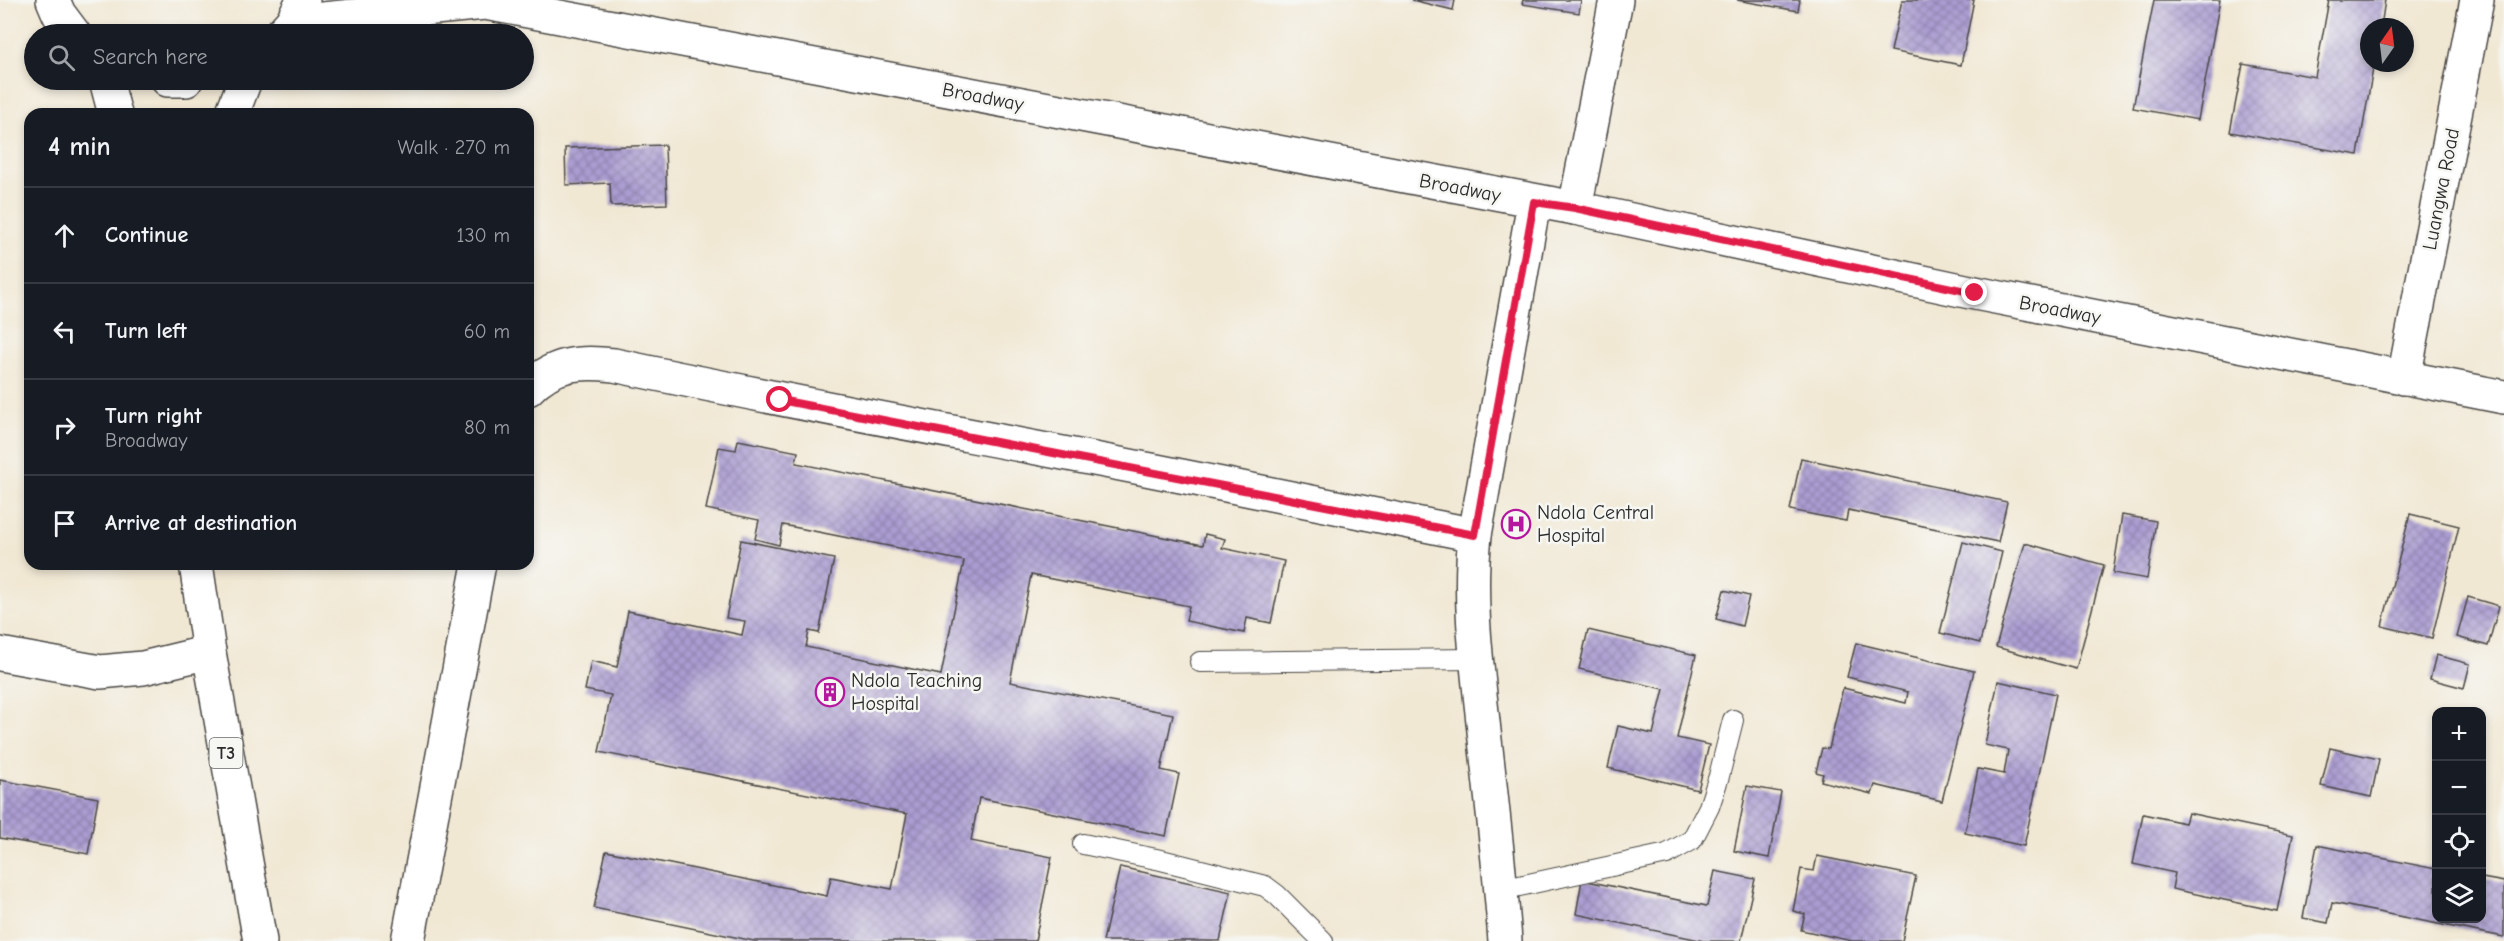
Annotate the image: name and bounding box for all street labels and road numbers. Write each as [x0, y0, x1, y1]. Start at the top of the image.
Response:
street label: Broadway [940, 78, 1026, 116]
street label: Luangwa Road [2418, 126, 2464, 252]
street label: Broadway [1417, 169, 1503, 207]
street label: Broadway [2017, 291, 2103, 329]
road number: T3 [210, 738, 242, 768]

